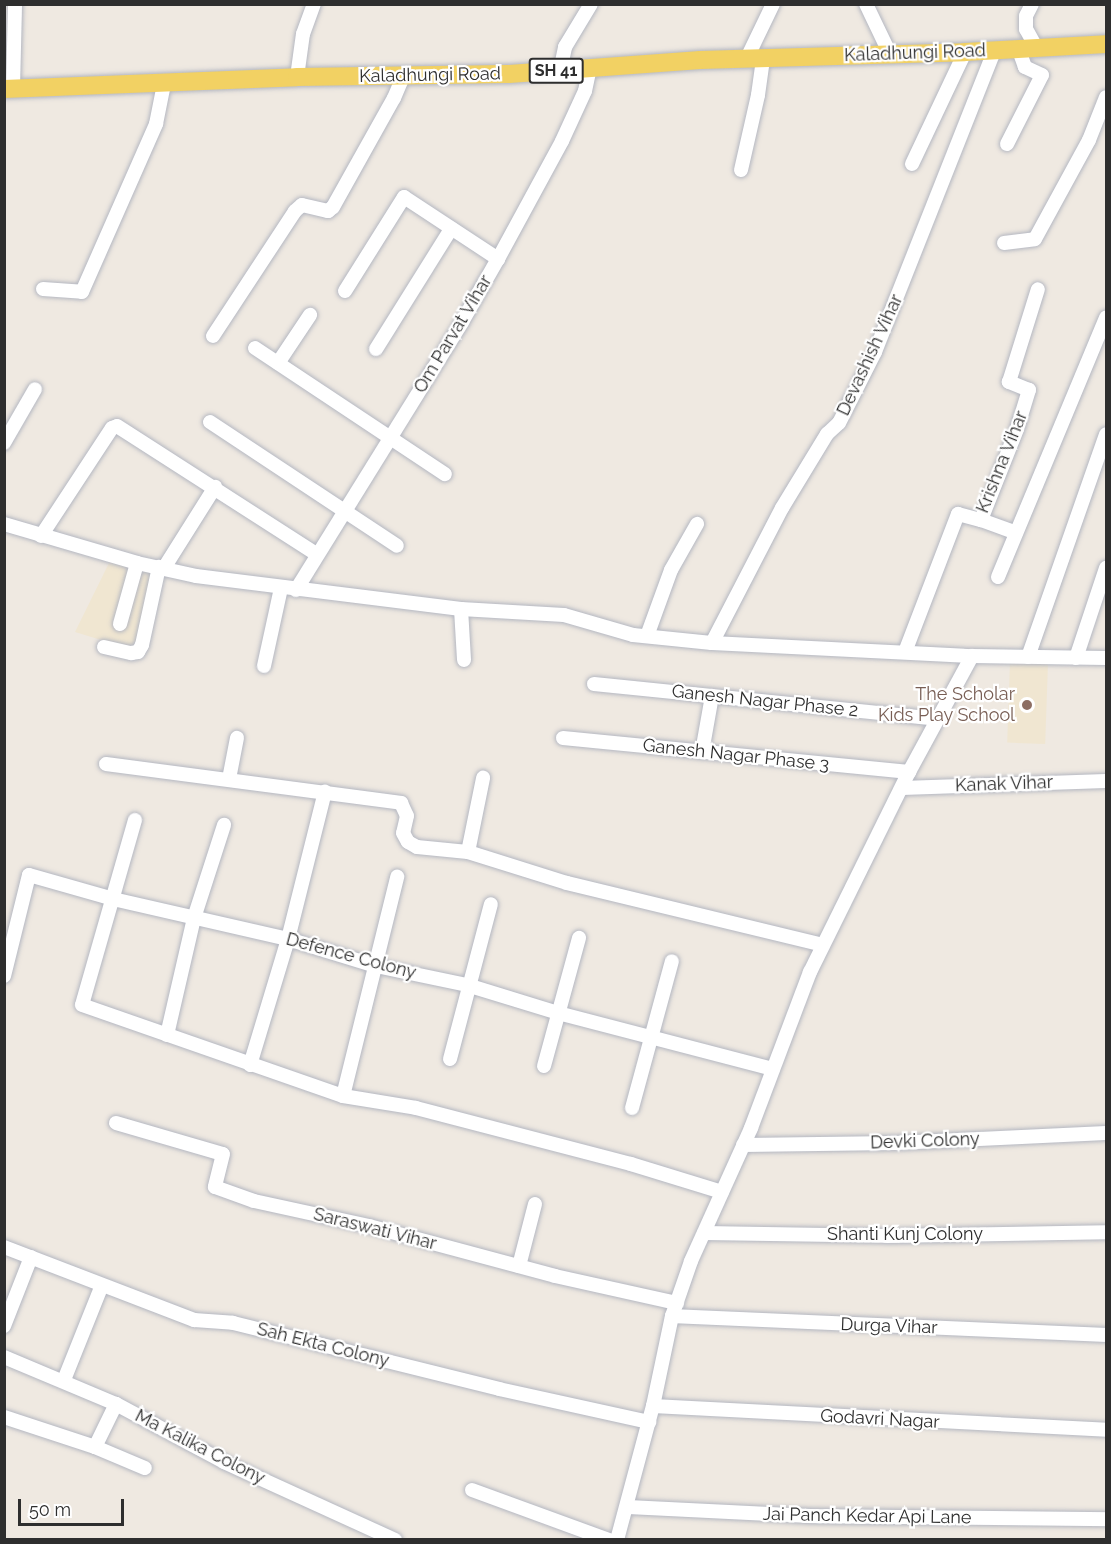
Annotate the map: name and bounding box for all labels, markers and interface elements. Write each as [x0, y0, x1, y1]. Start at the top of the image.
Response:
street label: Kaladhungi Road [844, 40, 986, 66]
road number: SH 41 [528, 58, 584, 84]
street label: Kaladhungi Road [359, 63, 501, 87]
street label: Om Parvat Vihar [409, 271, 497, 397]
street label: Devashish Vihar [832, 291, 908, 419]
street label: Krishna Vihar [972, 408, 1032, 516]
street label: Ganesh Nagar Phase 2 [671, 680, 859, 722]
place label: The Scholar Kids Play School [877, 684, 1015, 726]
marker: The Scholar Kids Play School [1020, 698, 1034, 712]
street label: Ganesh Nagar Phase 3 [641, 734, 831, 776]
street label: Kanak Vihar [954, 771, 1054, 797]
street label: Defence Colony [284, 928, 418, 984]
street label: Devki Colony [870, 1128, 980, 1154]
street label: Saraswati Vihar [311, 1203, 439, 1255]
street label: Shanti Kunj Colony [827, 1223, 983, 1245]
street label: Durga Vihar [840, 1313, 938, 1339]
street label: Sah Ekta Colony [255, 1318, 391, 1372]
street label: Ma Kalika Colony [131, 1405, 269, 1489]
street label: Godavri Nagar [820, 1405, 940, 1433]
scale bar [21, 1487, 128, 1525]
text: 50 m [29, 1499, 71, 1520]
street label: Jai Panch Kedar Api Lane [762, 1503, 972, 1529]

